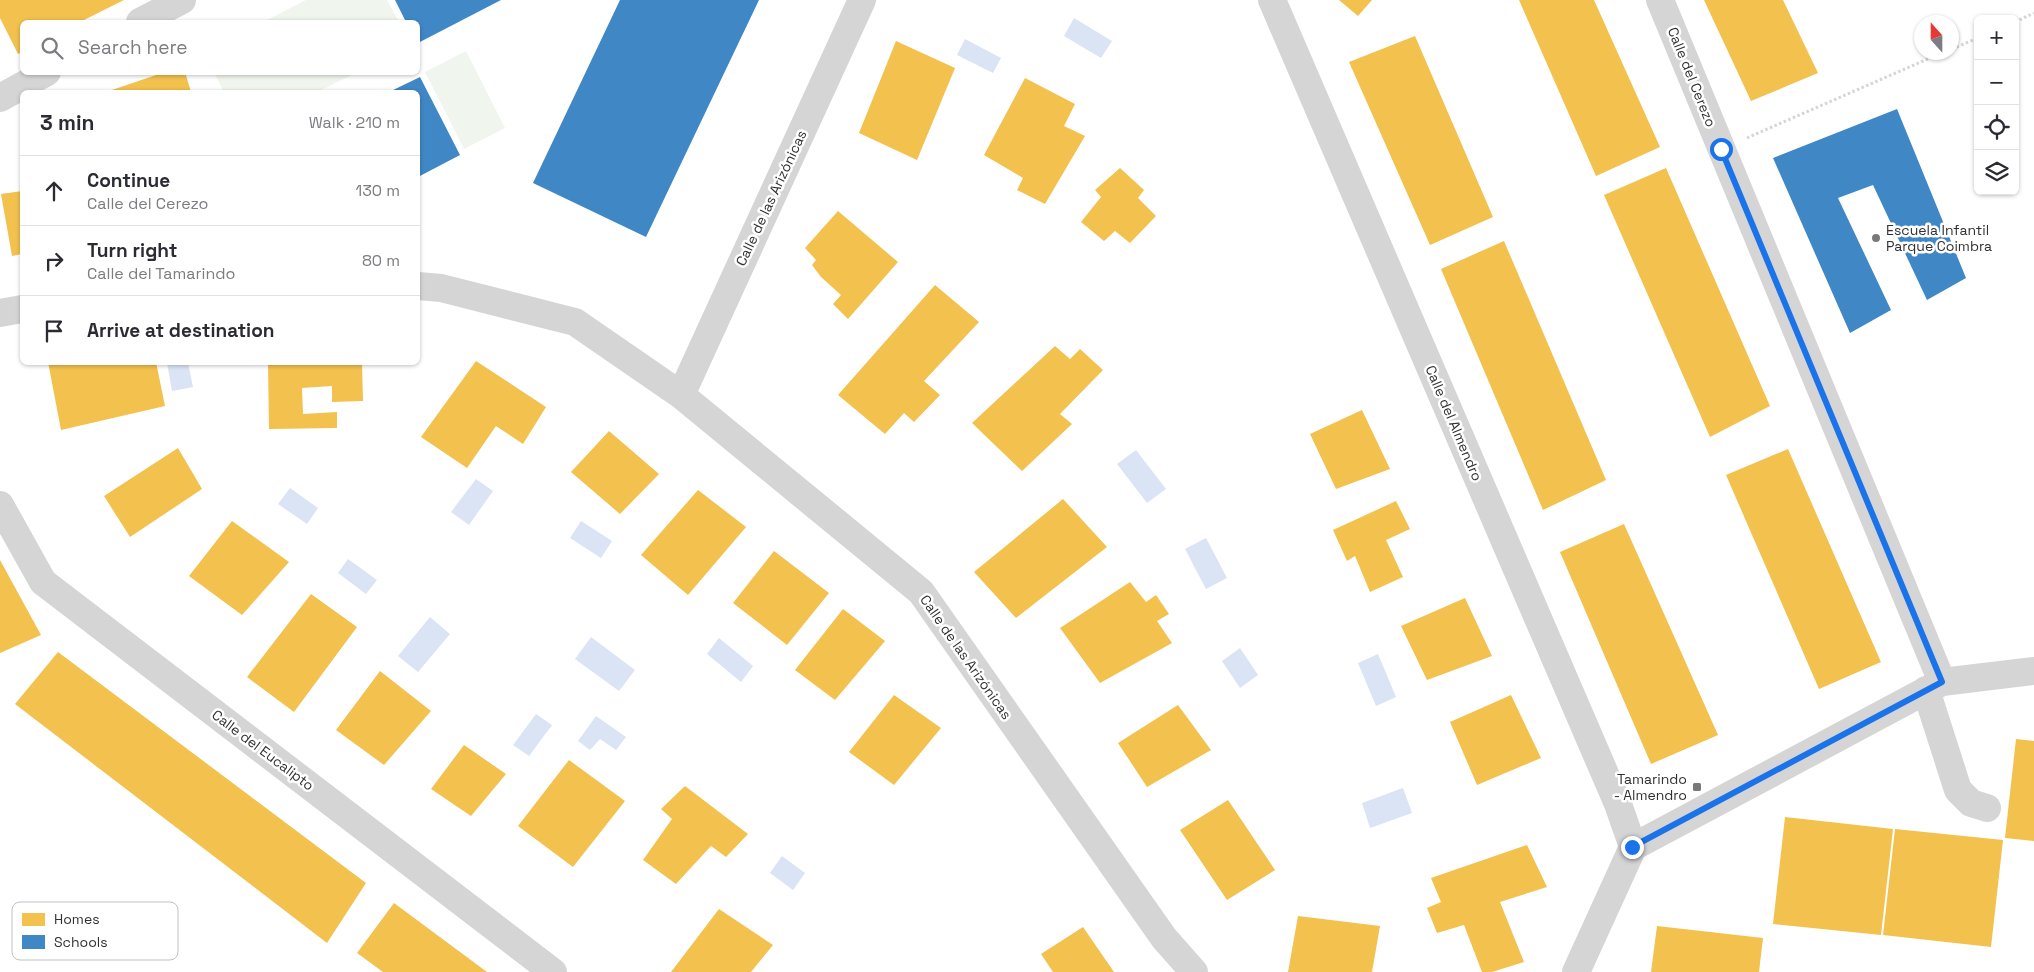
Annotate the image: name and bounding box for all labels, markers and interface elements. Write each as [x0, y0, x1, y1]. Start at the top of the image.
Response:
north arrow [1914, 15, 1959, 60]
map controls [1974, 15, 2019, 195]
button: + [1974, 15, 2019, 60]
search box [20, 20, 420, 75]
street label: Calle del Cerezo [1664, 24, 1720, 130]
icon: search [38, 34, 66, 62]
text: Search here [78, 35, 188, 60]
button: − [1974, 60, 2019, 105]
button: locate [1974, 105, 2019, 150]
text: 3 min [40, 109, 95, 136]
text: Walk · 210 m [309, 112, 400, 133]
street label: Calle de las Arizónicas [732, 127, 810, 269]
route start [1710, 138, 1733, 161]
button: layers [1974, 150, 2019, 195]
text: Continue [87, 168, 170, 193]
icon: ahead [40, 177, 68, 205]
text: 130 m [356, 180, 400, 201]
text: Calle del Cerezo [87, 193, 208, 214]
place label: Escuela Infantil Parque Coimbra [1886, 221, 1992, 255]
marker: Escuela Infantil Parque Coimbra [1870, 232, 1882, 244]
text: Turn right [87, 238, 177, 263]
icon: right [40, 247, 68, 275]
text: 80 m [362, 250, 400, 271]
text: Calle del Tamarindo [87, 263, 235, 284]
icon: arrive [40, 317, 68, 345]
text: Arrive at destination [87, 318, 275, 343]
street label: Calle del Almendro [1422, 363, 1486, 483]
street label: Calle de las Arizónicas [916, 591, 1016, 723]
street label: Calle del Eucalipto [208, 706, 318, 794]
place label: Tamarindo - Almendro [1614, 770, 1687, 804]
marker: Tamarindo - Almendro [1691, 781, 1703, 793]
route end [1621, 836, 1644, 859]
legend [12, 902, 178, 960]
text: Homes [54, 910, 100, 928]
text: Schools [54, 933, 108, 951]

